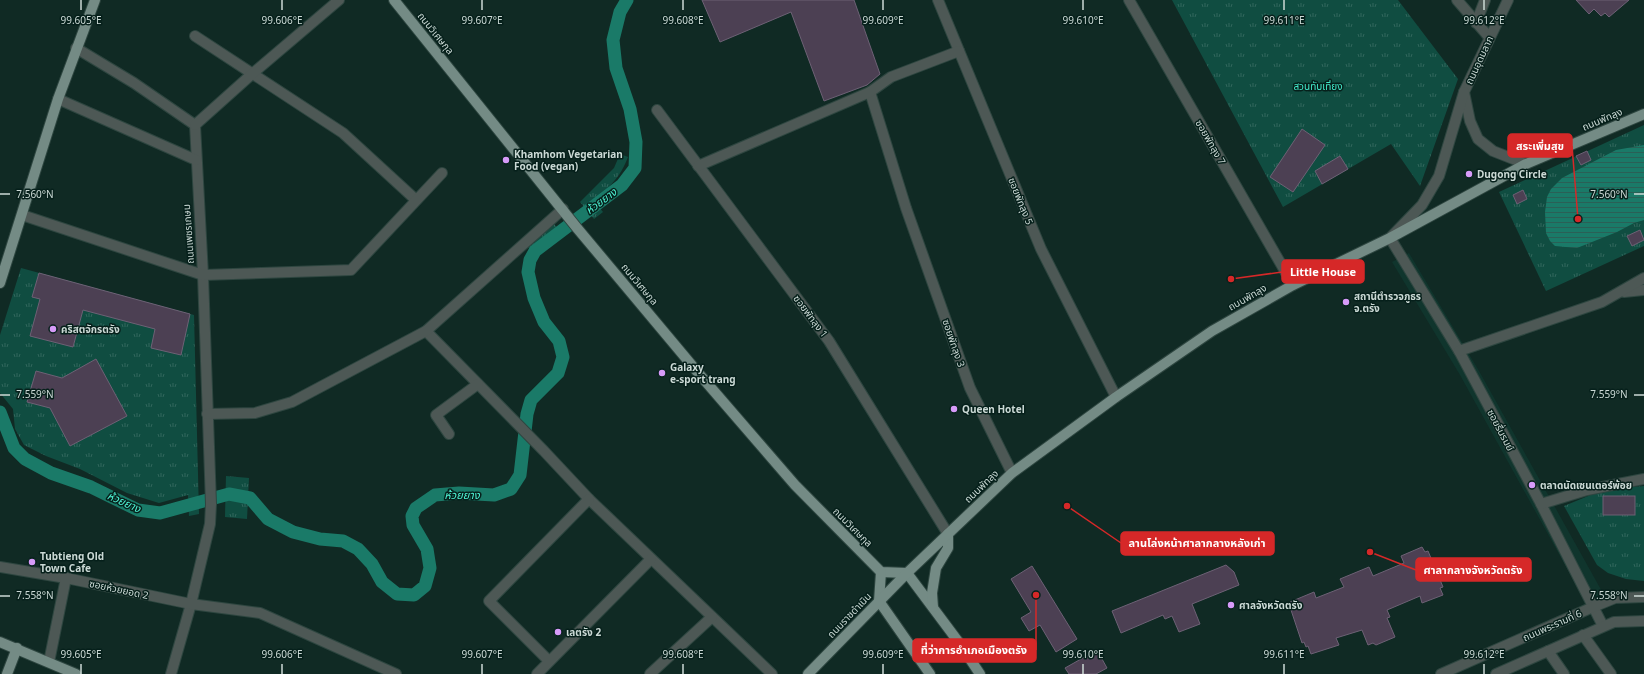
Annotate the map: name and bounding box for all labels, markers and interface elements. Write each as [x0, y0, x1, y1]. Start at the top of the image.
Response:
street label: ถนนวิเศษกุล [415, 9, 457, 57]
text: 99.605°E [60, 13, 102, 27]
text: 99.606°E [261, 13, 303, 27]
text: 99.607°E [461, 13, 503, 27]
text: 99.608°E [662, 13, 704, 27]
text: 99.609°E [862, 13, 904, 27]
text: 99.610°E [1062, 13, 1104, 27]
text: 99.611°E [1263, 13, 1305, 27]
text: 99.612°E [1463, 13, 1505, 27]
street label: ถนนอุดมลาภ [1462, 33, 1496, 87]
park label: สวนทับเที่ยง [1293, 79, 1343, 93]
street label: ถนนพัทลุง [1580, 104, 1624, 134]
street label: ซอยพัทลุง 7 [1193, 117, 1230, 167]
callout: สระเพิ่มสุข [1508, 134, 1572, 157]
text: สระเพิ่มสุข [1516, 138, 1564, 153]
place label: Khamhom Vegetarian Food (vegan) [514, 147, 623, 173]
marker: Khamhom Vegetarian Food (vegan) [501, 155, 511, 165]
place label: Dugong Circle [1477, 167, 1547, 181]
marker: Dugong Circle [1464, 169, 1474, 179]
street label: ซอยพัทลุง 5 [1005, 175, 1037, 227]
water label: ห้วยยาง [582, 183, 620, 217]
text: 7.560°N [16, 187, 54, 201]
text: 7.560°N [1590, 187, 1628, 201]
street label: ถนนเพชรเกษม [179, 204, 197, 264]
street label: ถนนวิเศษกุล [618, 260, 662, 308]
callout: Little House [1282, 260, 1364, 283]
text: Little House [1290, 264, 1357, 279]
street label: ถนนพัทลุง [1225, 280, 1269, 314]
place label: สถานีตำรวจภูธร จ.ตรัง [1354, 289, 1421, 315]
street label: ซอยพัทลุง 1 [790, 292, 832, 340]
marker: สถานีตำรวจภูธร จ.ตรัง [1341, 297, 1351, 307]
street label: ซอยพัทลุง 3 [939, 317, 969, 369]
place label: คริสตจักรตรัง [61, 322, 120, 336]
marker: คริสตจักรตรัง [48, 324, 58, 334]
place label: Galaxy e-sport trang [670, 360, 736, 386]
marker: Galaxy e-sport trang [657, 368, 667, 378]
text: 7.559°N [16, 387, 54, 401]
text: 7.559°N [1590, 387, 1628, 401]
place label: Queen Hotel [962, 402, 1025, 416]
marker: Queen Hotel [949, 404, 959, 414]
street label: ซอยรื่นรมย์ [1484, 407, 1518, 453]
street label: ถนนพัทลุง [961, 466, 1001, 506]
place label: ตลาดนัดเซนเตอร์พ้อย [1540, 478, 1632, 492]
marker: ตลาดนัดเซนเตอร์พ้อย [1527, 480, 1537, 490]
water label: ห้วยยาง [444, 487, 481, 502]
water label: ห้วยยาง [105, 488, 144, 516]
street label: ถนนวิเศษกุล [830, 504, 876, 550]
callout: ลานโล่งหน้าศาลากลางหลังเก่า [1121, 532, 1274, 555]
text: ลานโล่งหน้าศาลากลางหลังเก่า [1129, 535, 1266, 550]
place label: Tubtieng Old Town Cafe [40, 549, 104, 575]
marker: Tubtieng Old Town Cafe [27, 557, 37, 567]
callout: ศาลากลางจังหวัดตรัง [1416, 558, 1531, 581]
text: ศาลากลางจังหวัดตรัง [1424, 562, 1523, 577]
street label: ซอยห้วยยอด 2 [88, 576, 150, 602]
text: 7.558°N [16, 588, 54, 602]
text: 7.558°N [1590, 588, 1628, 602]
street label: ถนนราชดำเนิน [824, 589, 874, 641]
place label: ศาลจังหวัดตรัง [1239, 598, 1303, 612]
marker: ศาลจังหวัดตรัง [1226, 600, 1236, 610]
street label: ถนนพระรามที่ 6 [1520, 606, 1584, 644]
place label: เลตรัง 2 [566, 625, 601, 639]
marker: เลตรัง 2 [553, 627, 563, 637]
callout: ที่ว่าการอำเภอเมืองตรัง [913, 639, 1036, 662]
text: ที่ว่าการอำเภอเมืองตรัง [921, 642, 1027, 657]
text: 99.605°E [60, 647, 102, 661]
text: 99.606°E [261, 647, 303, 661]
text: 99.607°E [461, 647, 503, 661]
text: 99.608°E [662, 647, 704, 661]
text: 99.609°E [862, 647, 904, 661]
text: 99.610°E [1062, 647, 1104, 661]
text: 99.611°E [1263, 647, 1305, 661]
text: 99.612°E [1463, 647, 1505, 661]

